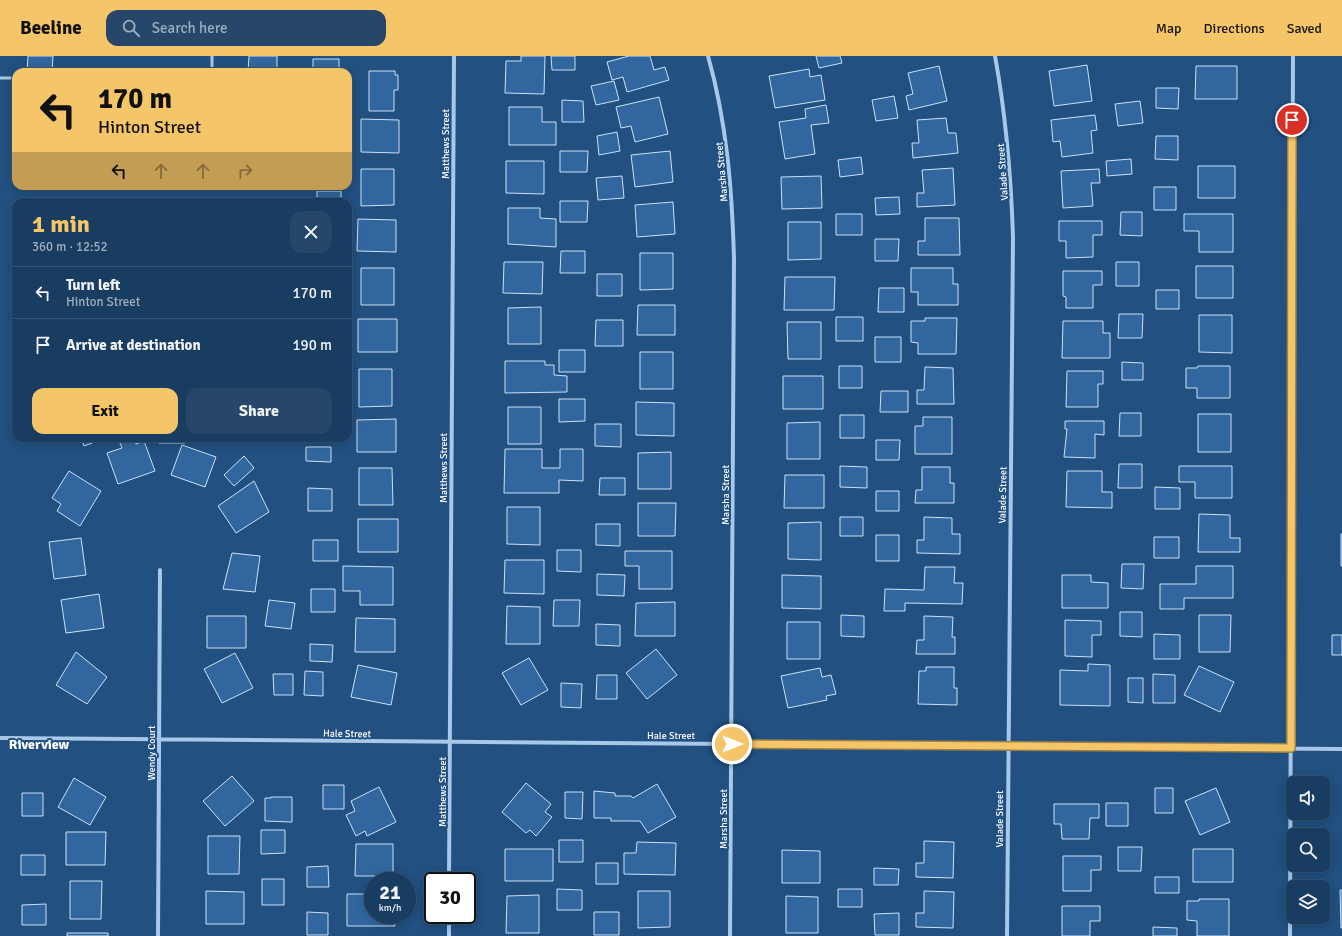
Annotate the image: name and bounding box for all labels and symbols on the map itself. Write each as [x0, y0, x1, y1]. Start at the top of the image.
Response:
pin [1275, 103, 1309, 137]
street label: Matthews Street [440, 108, 452, 179]
street label: Marsha Street [713, 141, 731, 202]
street label: Valade Street [995, 143, 1011, 201]
street label: Matthews Street [438, 432, 450, 503]
street label: Marsha Street [720, 465, 732, 525]
street label: Valade Street [997, 466, 1010, 524]
position arrow [711, 723, 753, 765]
street label: Wendy Court [146, 725, 158, 780]
street label: Hale Street [323, 728, 372, 740]
street label: Hale Street [647, 730, 695, 742]
district label: Riverview [9, 736, 70, 753]
street label: Matthews Street [437, 756, 449, 827]
street label: Marsha Street [718, 789, 730, 849]
street label: Valade Street [994, 790, 1006, 847]
speed limit sign: 30 [424, 872, 476, 924]

